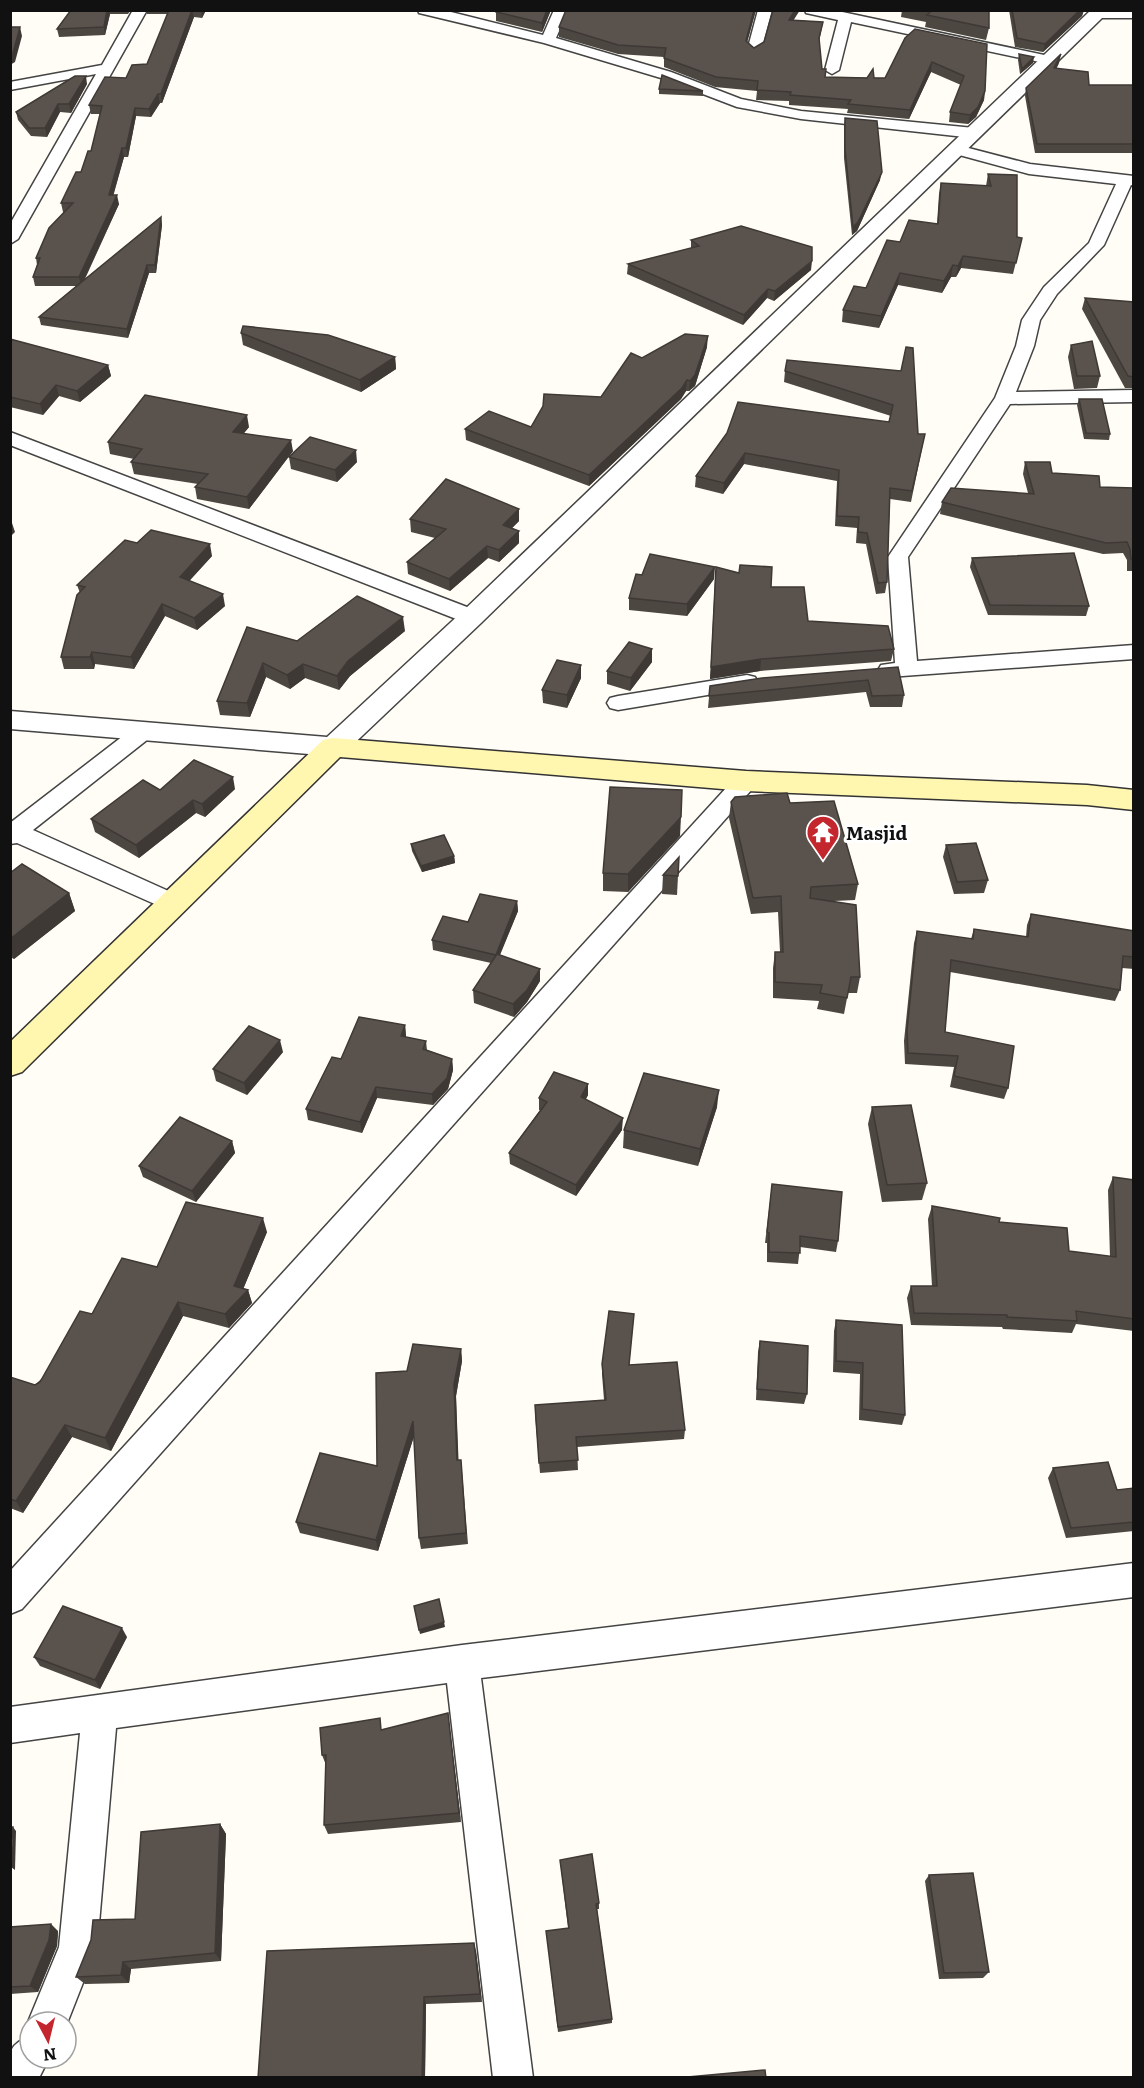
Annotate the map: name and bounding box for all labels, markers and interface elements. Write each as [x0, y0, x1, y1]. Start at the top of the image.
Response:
temple icon: Masjid [805, 814, 841, 861]
place label: Masjid [846, 819, 907, 846]
north arrow [18, 2010, 78, 2070]
text: N [42, 2043, 58, 2069]

